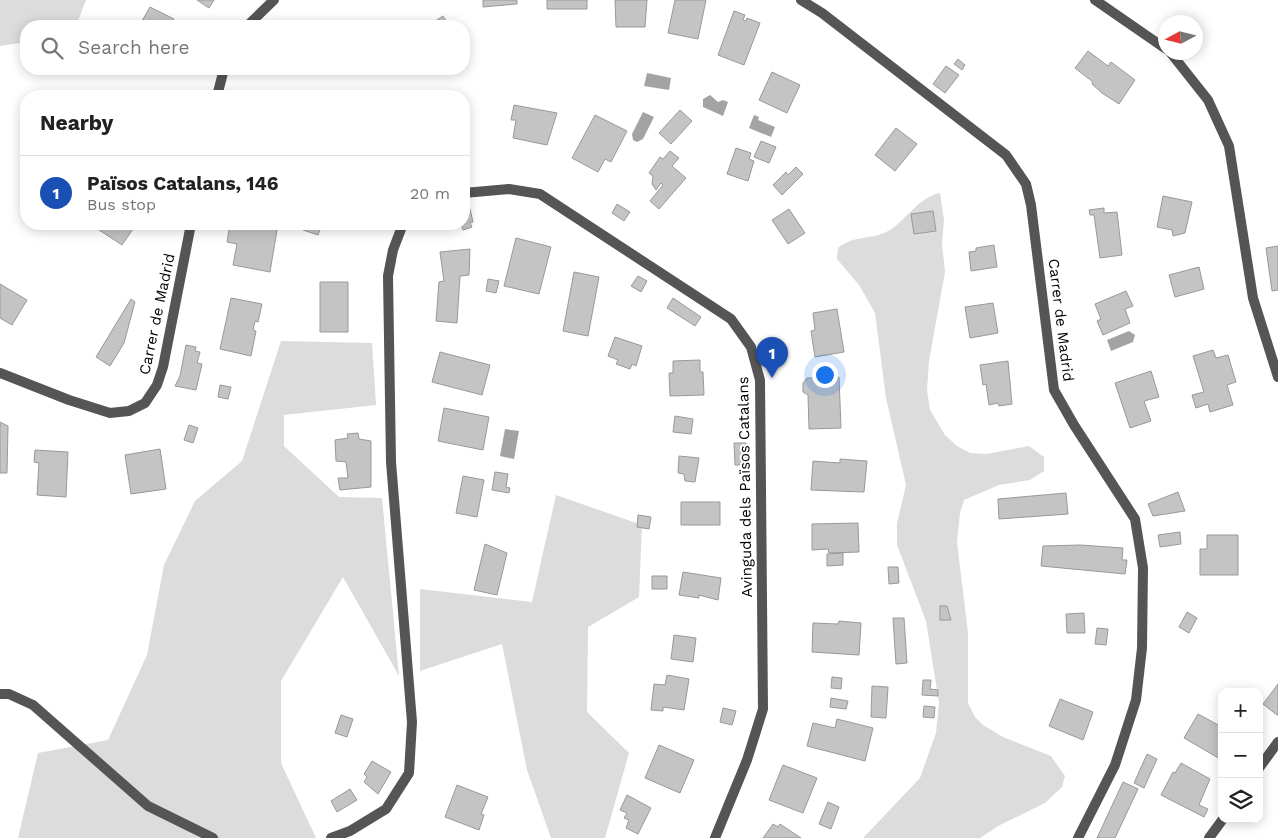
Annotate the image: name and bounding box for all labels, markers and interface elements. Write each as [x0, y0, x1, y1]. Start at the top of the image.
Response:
north arrow [1158, 15, 1203, 60]
search box [20, 20, 470, 75]
icon: search [38, 34, 66, 62]
text: Search here [78, 36, 189, 59]
text: Nearby [40, 110, 113, 135]
text: Països Catalans, 146 [87, 172, 279, 195]
text: 1 [53, 184, 59, 203]
text: 20 m [410, 184, 450, 203]
text: Bus stop [87, 195, 156, 214]
street label: Carrer de Madrid [135, 252, 179, 376]
street label: Carrer de Madrid [1045, 258, 1077, 382]
pin: 1 [756, 337, 788, 378]
your location [812, 362, 838, 388]
street label: Avinguda dels Països Catalans [734, 376, 756, 598]
map controls [1218, 688, 1263, 823]
button: + [1218, 688, 1263, 733]
button: − [1218, 733, 1263, 778]
button: layers [1218, 778, 1263, 823]

